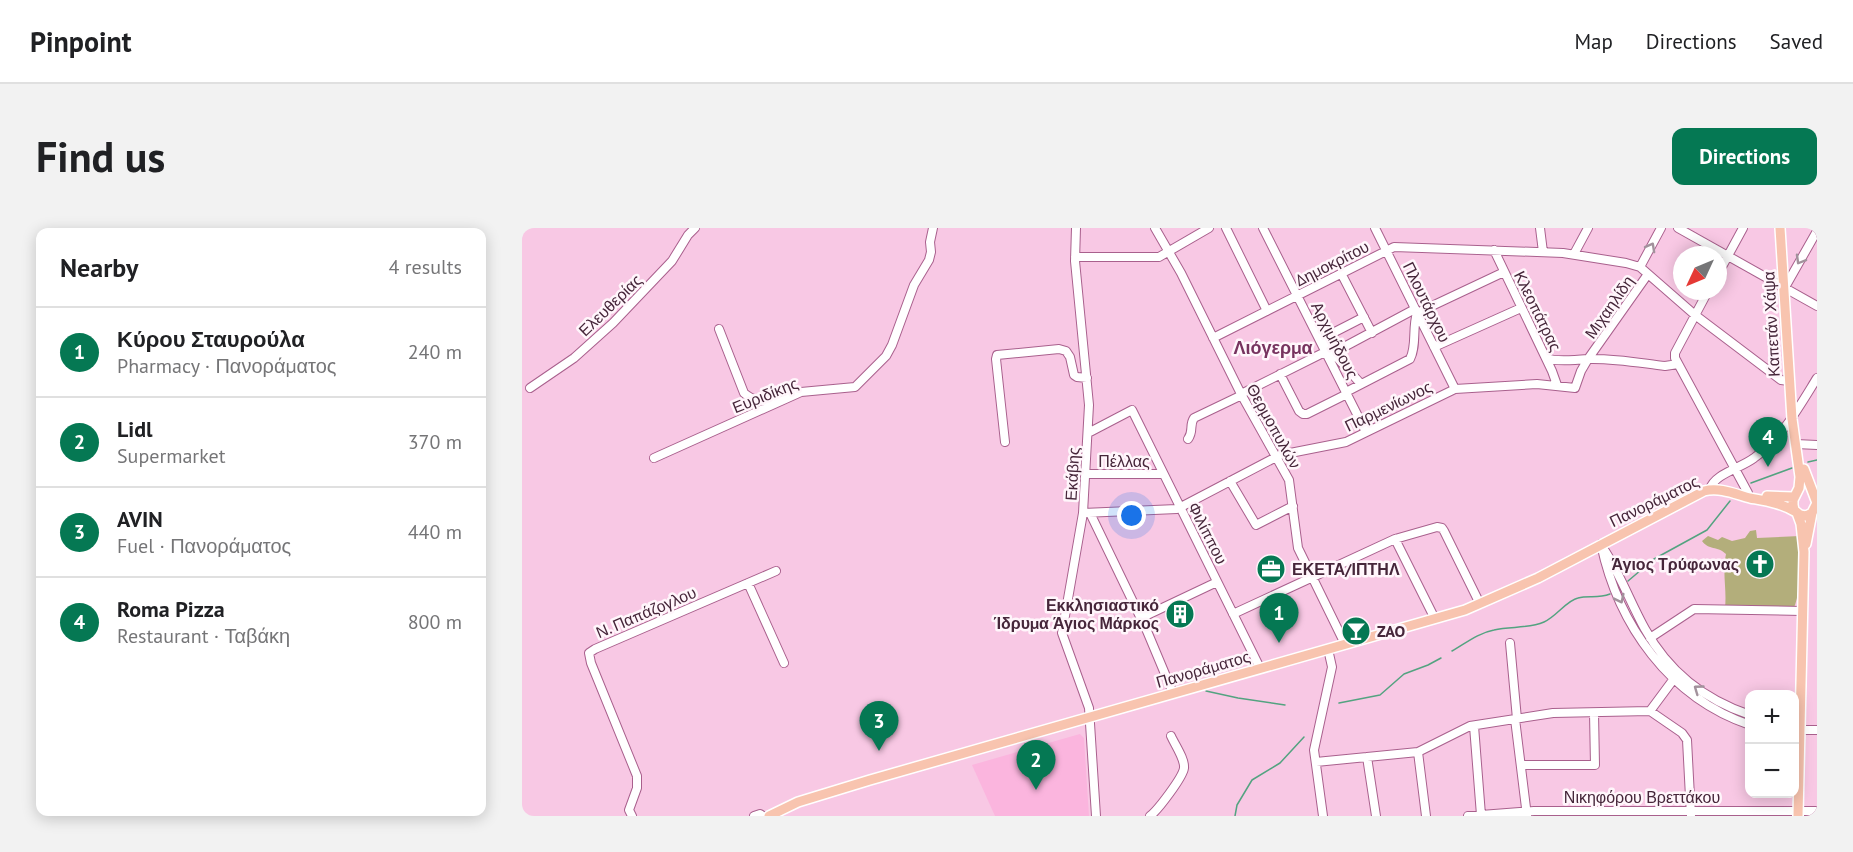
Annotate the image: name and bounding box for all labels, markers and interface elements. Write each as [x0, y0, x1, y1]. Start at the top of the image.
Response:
text: Pinpoint [30, 23, 132, 60]
text: Map [1574, 28, 1613, 55]
text: Directions [1646, 28, 1737, 55]
text: Saved [1770, 28, 1823, 55]
button: Directions [1672, 128, 1817, 185]
text: Find us [36, 129, 165, 184]
street label: Δημοκρίτου [1292, 236, 1372, 290]
one-way arrow [1644, 243, 1655, 254]
north arrow [1673, 246, 1727, 300]
text: Nearby [60, 251, 138, 284]
text: 4 results [389, 254, 462, 280]
one-way arrow [1796, 254, 1808, 264]
street label: Πλουτάρχου [1399, 259, 1455, 345]
street label: Κλεοπάτρας [1510, 268, 1566, 355]
street label: Ελευθερίας [574, 270, 646, 340]
street label: Καπετάν Χάψα [1758, 271, 1784, 377]
street label: Μιχαηλίδη [1580, 272, 1638, 342]
street label: Αρχιμήδους [1307, 298, 1363, 382]
text: Κύρου Σταυρούλα [117, 325, 305, 353]
district label: Λιόγερμα [1234, 336, 1313, 359]
text: 1 [74, 339, 85, 365]
text: 240 m [408, 339, 462, 365]
text: Pharmacy · Πανοράματος [117, 353, 336, 379]
street label: Ευριδίκης [729, 373, 801, 417]
street label: Παρμενίωνος [1341, 376, 1435, 436]
street label: Θερμοπυλών [1242, 380, 1306, 472]
text: Lidl [117, 415, 153, 443]
pin: 4 [1748, 418, 1788, 467]
text: 2 [74, 429, 85, 455]
text: 370 m [408, 429, 462, 455]
text: Supermarket [117, 443, 225, 469]
street label: Εκάβης [1061, 446, 1083, 501]
street label: Πέλλας [1098, 451, 1150, 471]
street label: Πανοράματος [1606, 471, 1702, 531]
street label: Φιλίππου [1184, 499, 1232, 567]
your location [1117, 501, 1146, 530]
text: AVIN [117, 505, 163, 533]
text: 3 [74, 519, 85, 545]
text: 440 m [408, 519, 462, 545]
text: Fuel · Πανοράματος [117, 533, 291, 559]
church icon: Άγιος Τρύφωνας [1744, 548, 1776, 580]
office icon: ΕΚΕΤΑ/ΙΠΤΗΛ [1255, 553, 1287, 585]
place label: Άγιος Τρύφωνας [1612, 554, 1739, 574]
place label: ΕΚΕΤΑ/ΙΠΤΗΛ [1292, 559, 1400, 579]
street label: Ν. Παπάζογλου [593, 582, 699, 642]
one-way arrow [1612, 593, 1624, 604]
pin: 1 [1260, 594, 1299, 643]
text: Roma Pizza [117, 595, 225, 623]
place label: Εκκλησιαστικό Ίδρυμα Άγιος Μάρκος [994, 595, 1159, 633]
building icon: Εκκλησιαστικό Ίδρυμα Άγιος Μάρκος [1164, 598, 1196, 630]
text: 4 [74, 609, 85, 635]
text: 800 m [408, 609, 462, 635]
bar icon: ZAO [1340, 615, 1372, 647]
place label: ZAO [1377, 621, 1405, 641]
text: Restaurant · Ταβάκη [117, 623, 290, 649]
street label: Πανοράματος [1154, 646, 1253, 692]
one-way arrow [1693, 685, 1704, 696]
map controls [1745, 690, 1799, 798]
button: + [1745, 690, 1799, 744]
pin: 3 [860, 702, 898, 751]
pin: 2 [1016, 740, 1056, 790]
button: − [1745, 744, 1799, 798]
street label: Νικηφόρου Βρεττάκου [1564, 787, 1720, 807]

